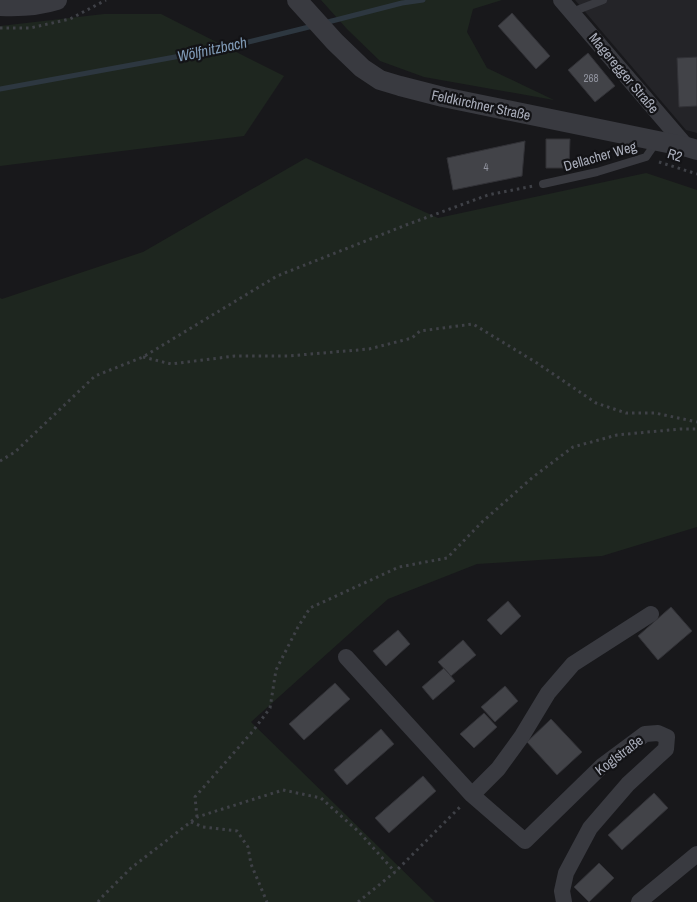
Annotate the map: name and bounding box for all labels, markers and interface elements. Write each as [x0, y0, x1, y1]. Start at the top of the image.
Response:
street label: Mageregger Straße [585, 29, 663, 117]
water label: Wölfnitzbach [175, 31, 249, 67]
house number: 268 [583, 71, 599, 85]
street label: Feldkirchner Straße [430, 86, 532, 124]
street label: Dellacher Weg [561, 137, 639, 175]
street label: R2 [665, 144, 685, 166]
house number: 4 [483, 160, 489, 174]
street label: Koglstraße [591, 731, 647, 779]

